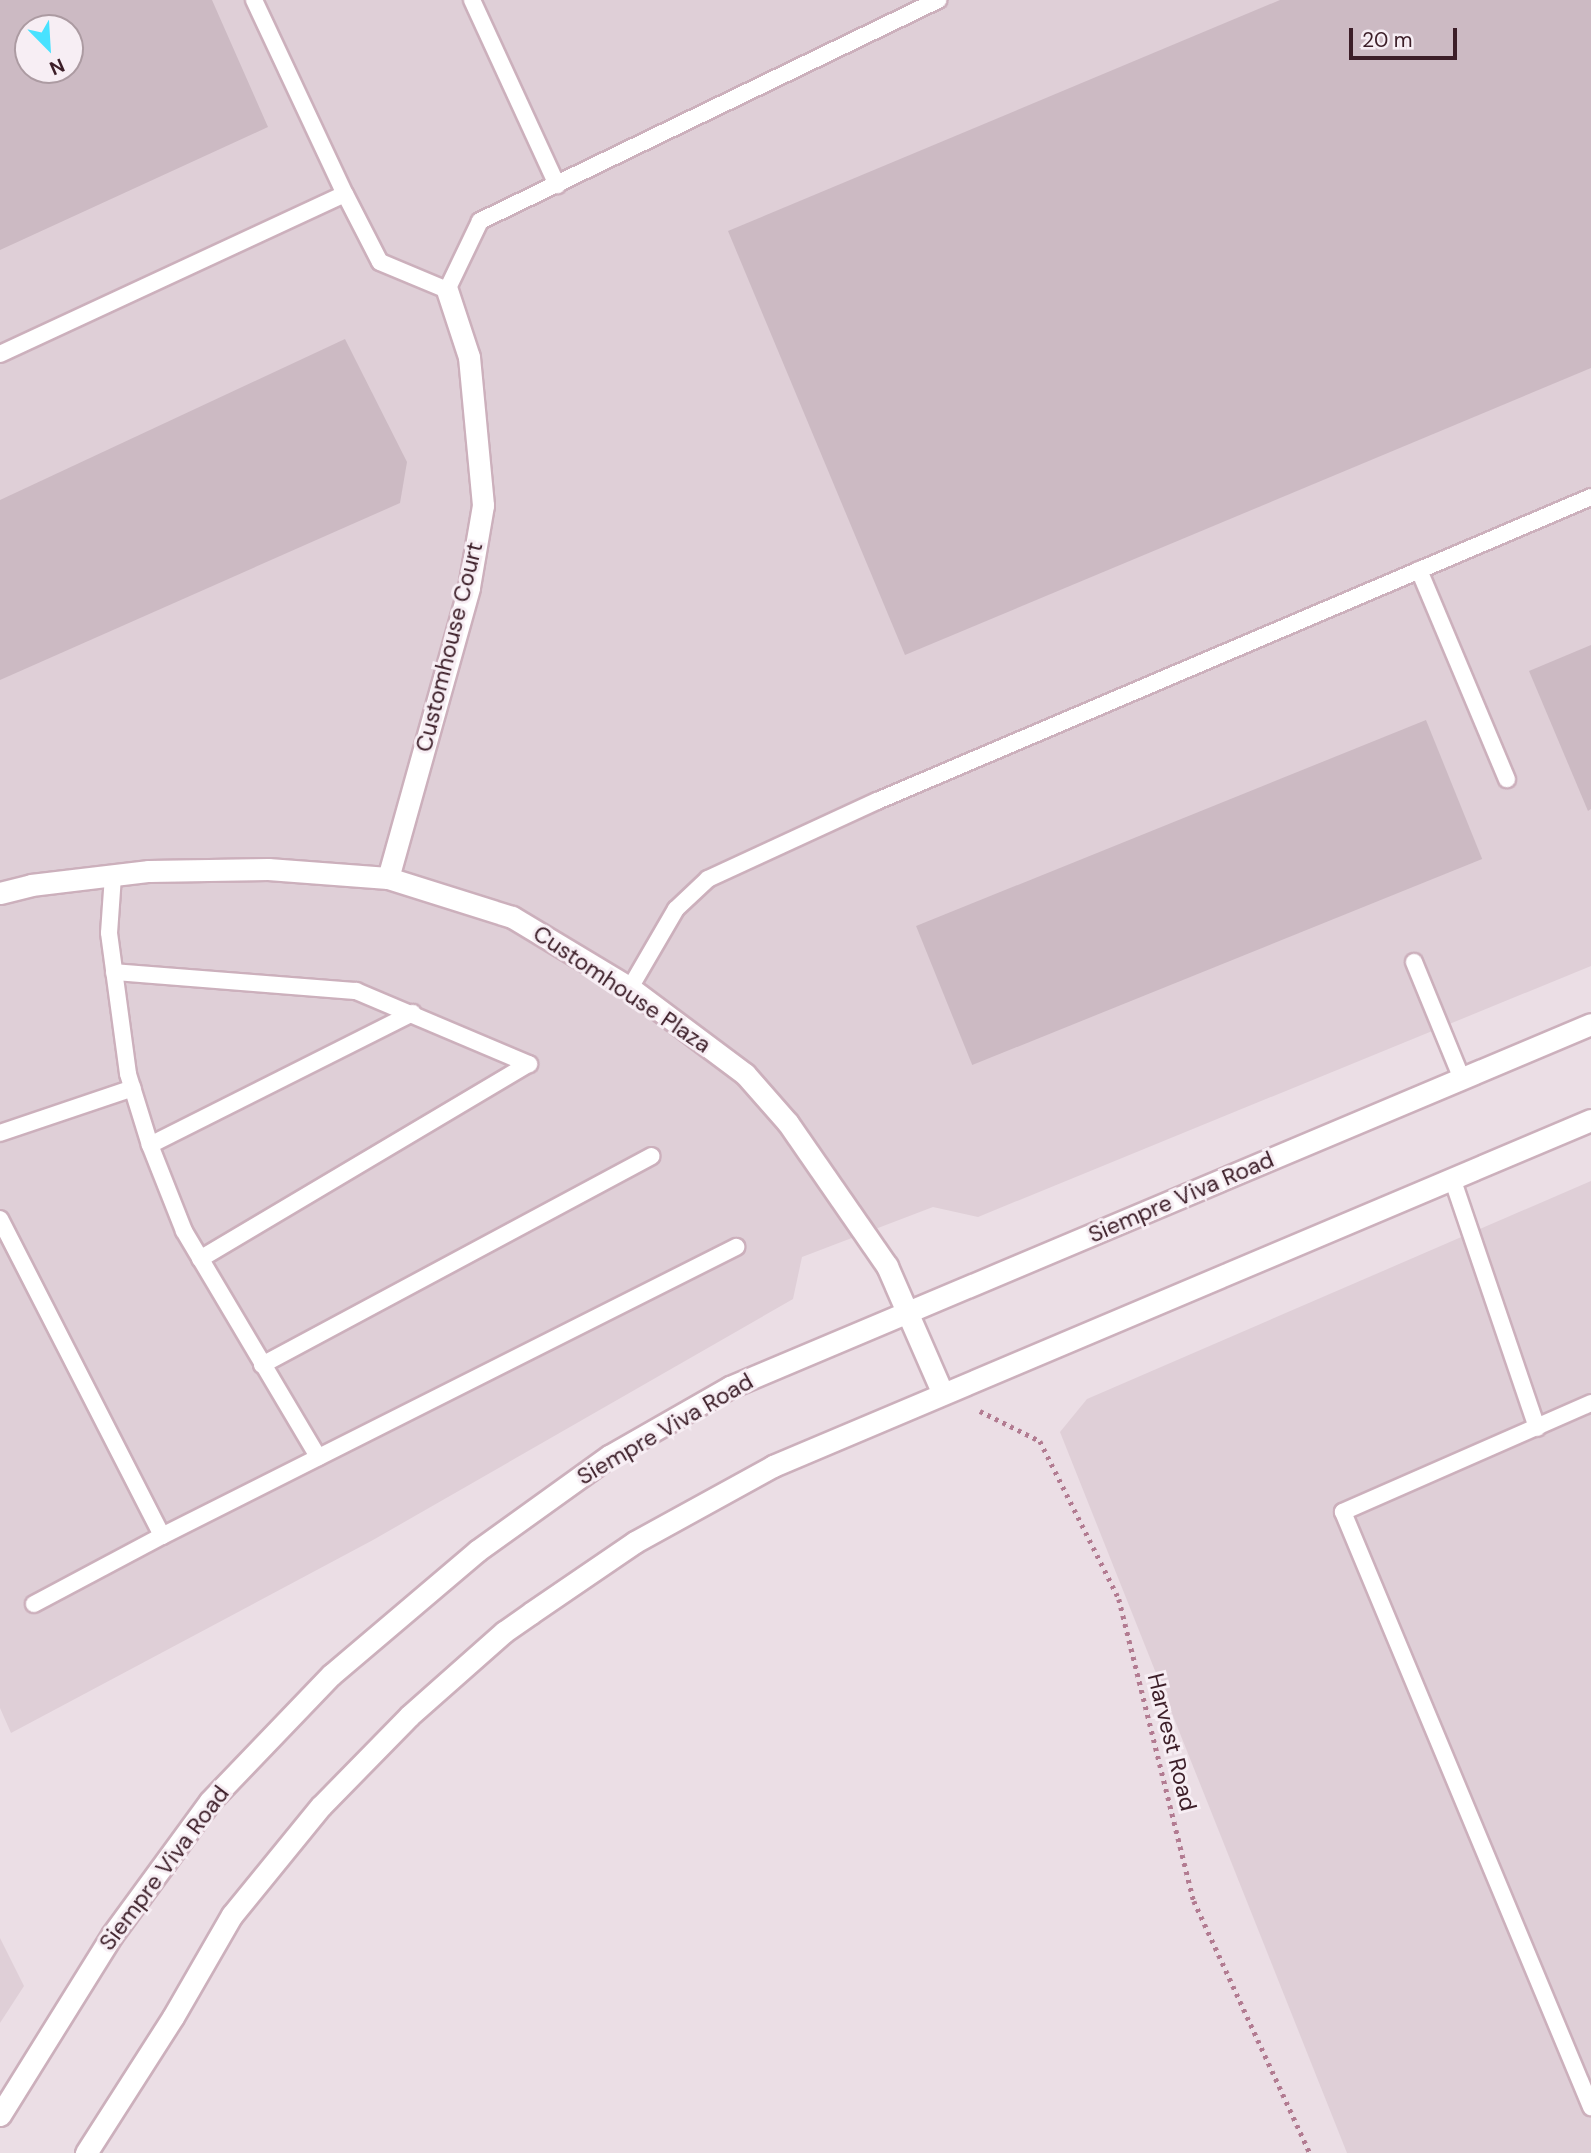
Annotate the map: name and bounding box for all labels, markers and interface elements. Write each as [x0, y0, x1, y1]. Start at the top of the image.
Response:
north arrow [14, 14, 84, 84]
scale bar [1353, 14, 1462, 58]
text: 20 m [1362, 26, 1413, 54]
text: N [46, 53, 68, 81]
street label: Customhouse Court [410, 539, 488, 755]
street label: Customhouse Plaza [528, 919, 716, 1059]
street label: Siempre Viva Road [1084, 1145, 1278, 1249]
street label: Siempre Viva Road [572, 1367, 758, 1491]
street label: Harvest Road [1142, 1670, 1202, 1814]
street label: Siempre Viva Road [93, 1780, 235, 1956]

